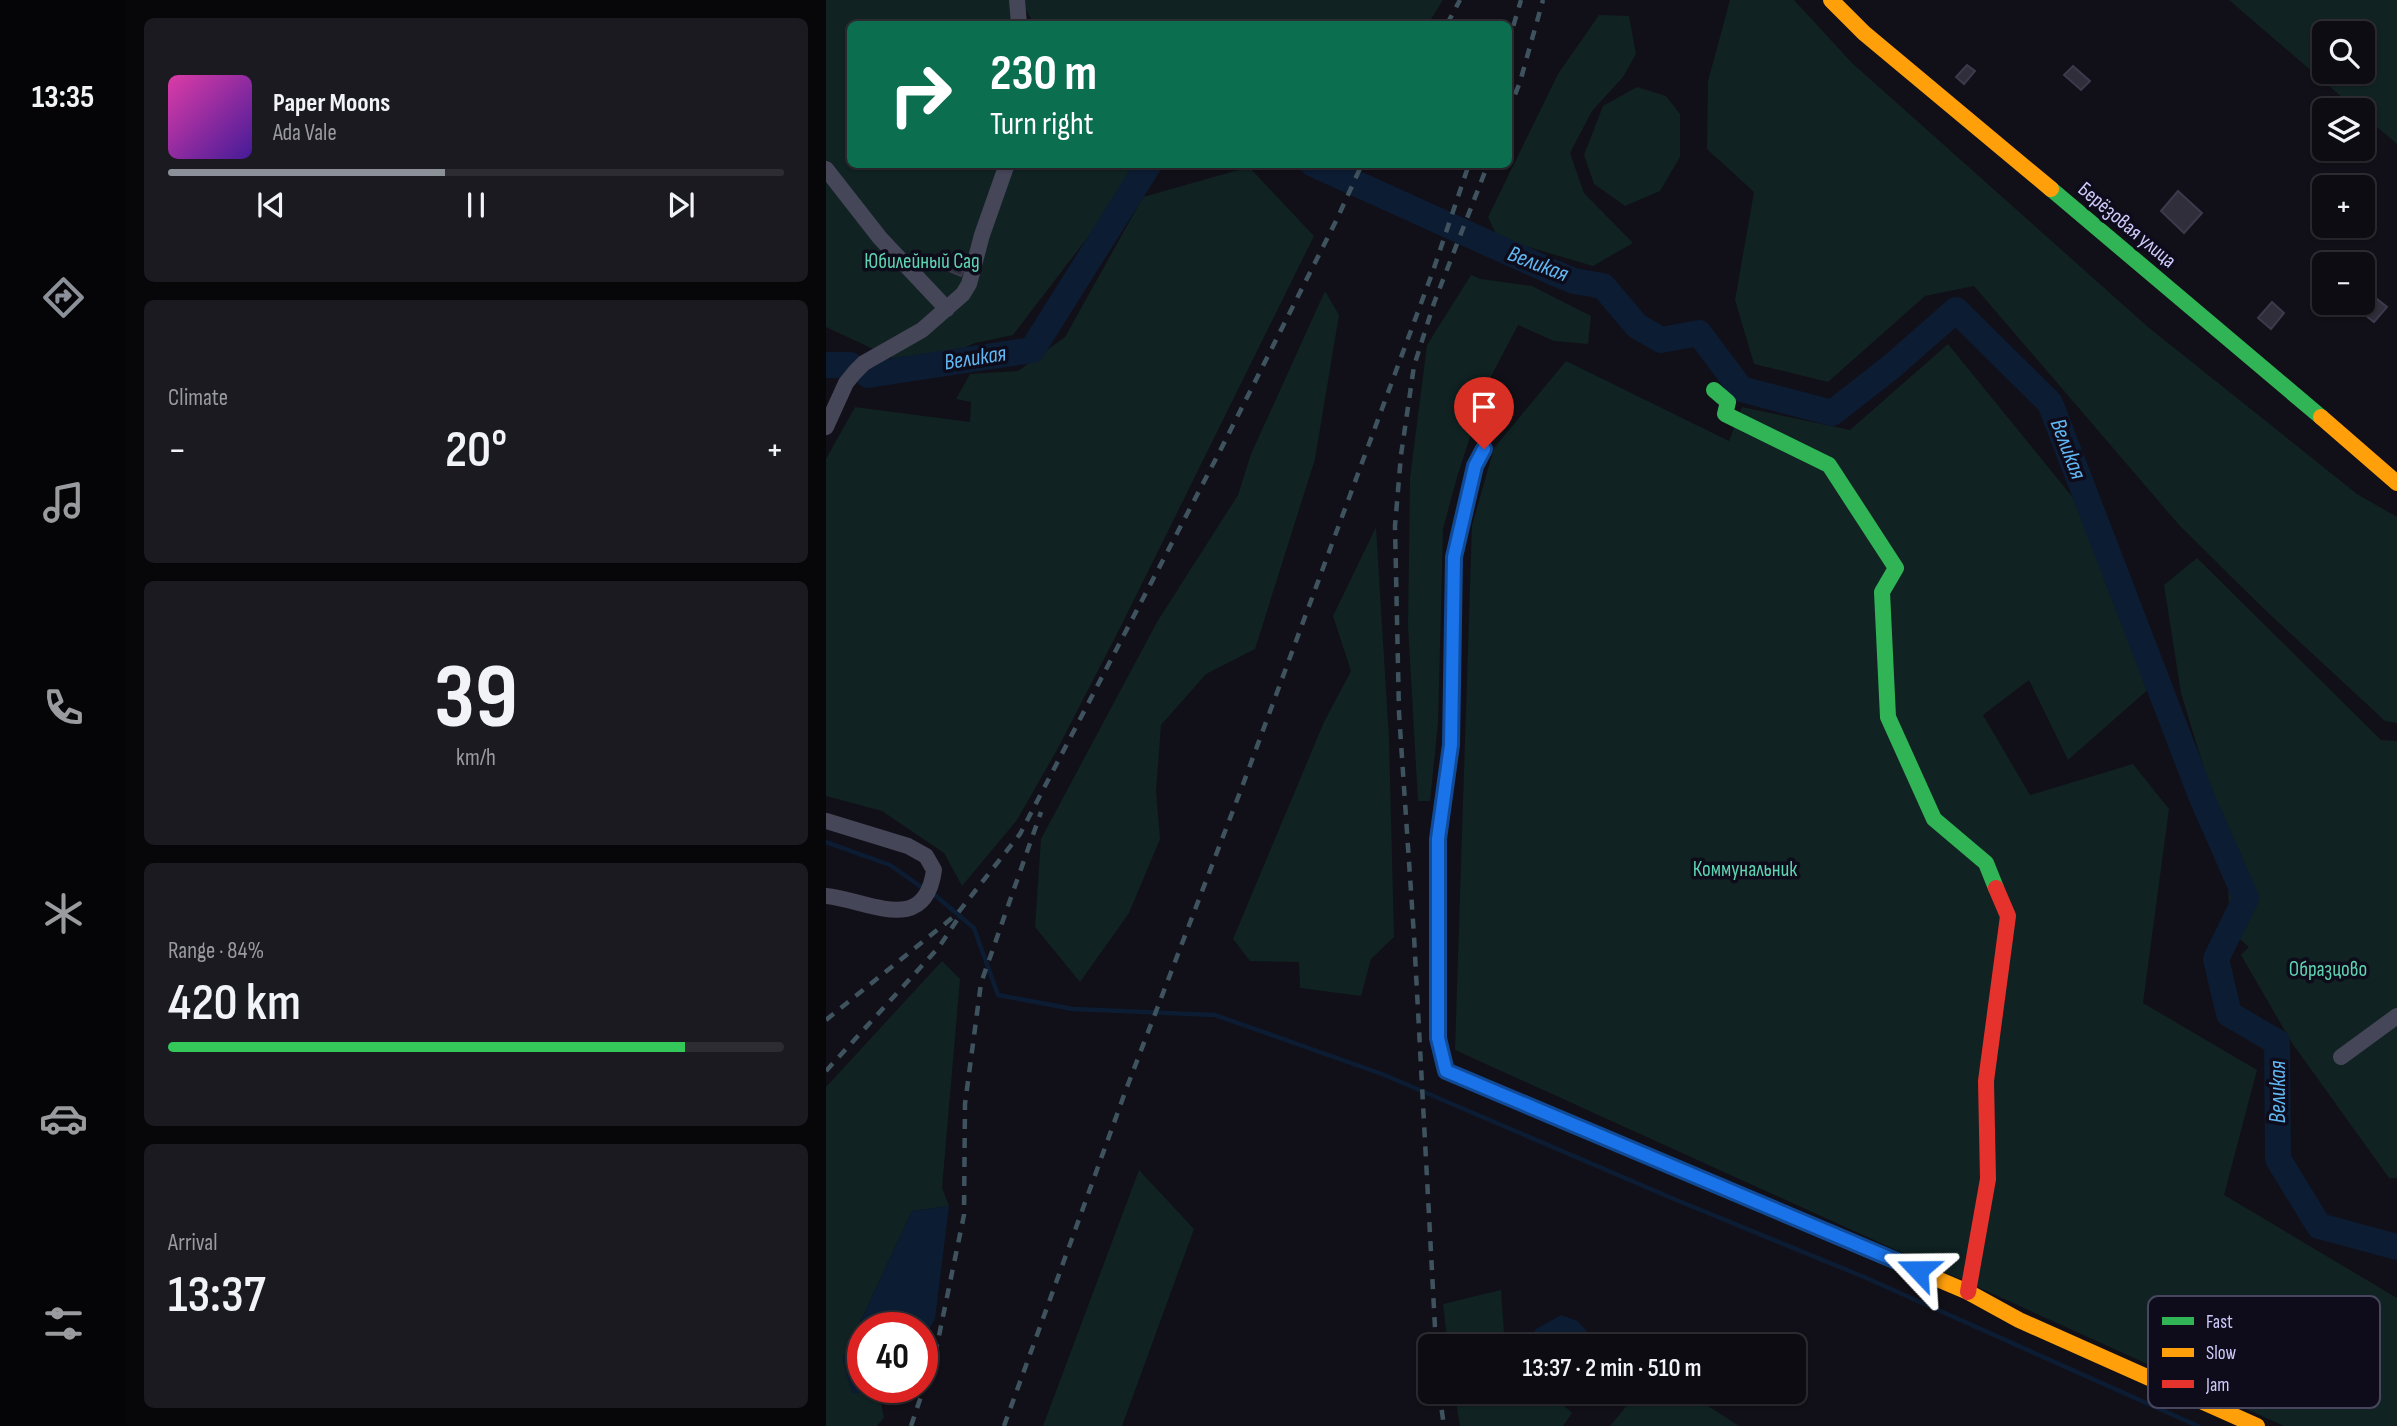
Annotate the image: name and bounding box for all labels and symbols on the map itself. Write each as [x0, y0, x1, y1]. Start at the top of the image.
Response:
street label: Берёзовая улица [2073, 177, 2181, 273]
water label: Великая [1504, 240, 1572, 288]
park label: Юбилейный Сад [864, 249, 980, 274]
water label: Великая [942, 339, 1008, 377]
pin [1454, 377, 1514, 449]
water label: Великая [2044, 415, 2092, 483]
park label: Коммунальник [1693, 857, 1797, 882]
park label: Образцово [2289, 957, 2367, 982]
water label: Великая [2264, 1060, 2292, 1123]
position arrow [1881, 1233, 1955, 1307]
legend [2148, 1296, 2380, 1408]
text: Fast [2206, 1311, 2233, 1334]
speed limit sign: 40 [847, 1312, 938, 1403]
text: Slow [2206, 1342, 2236, 1365]
text: Jam [2205, 1374, 2229, 1397]

